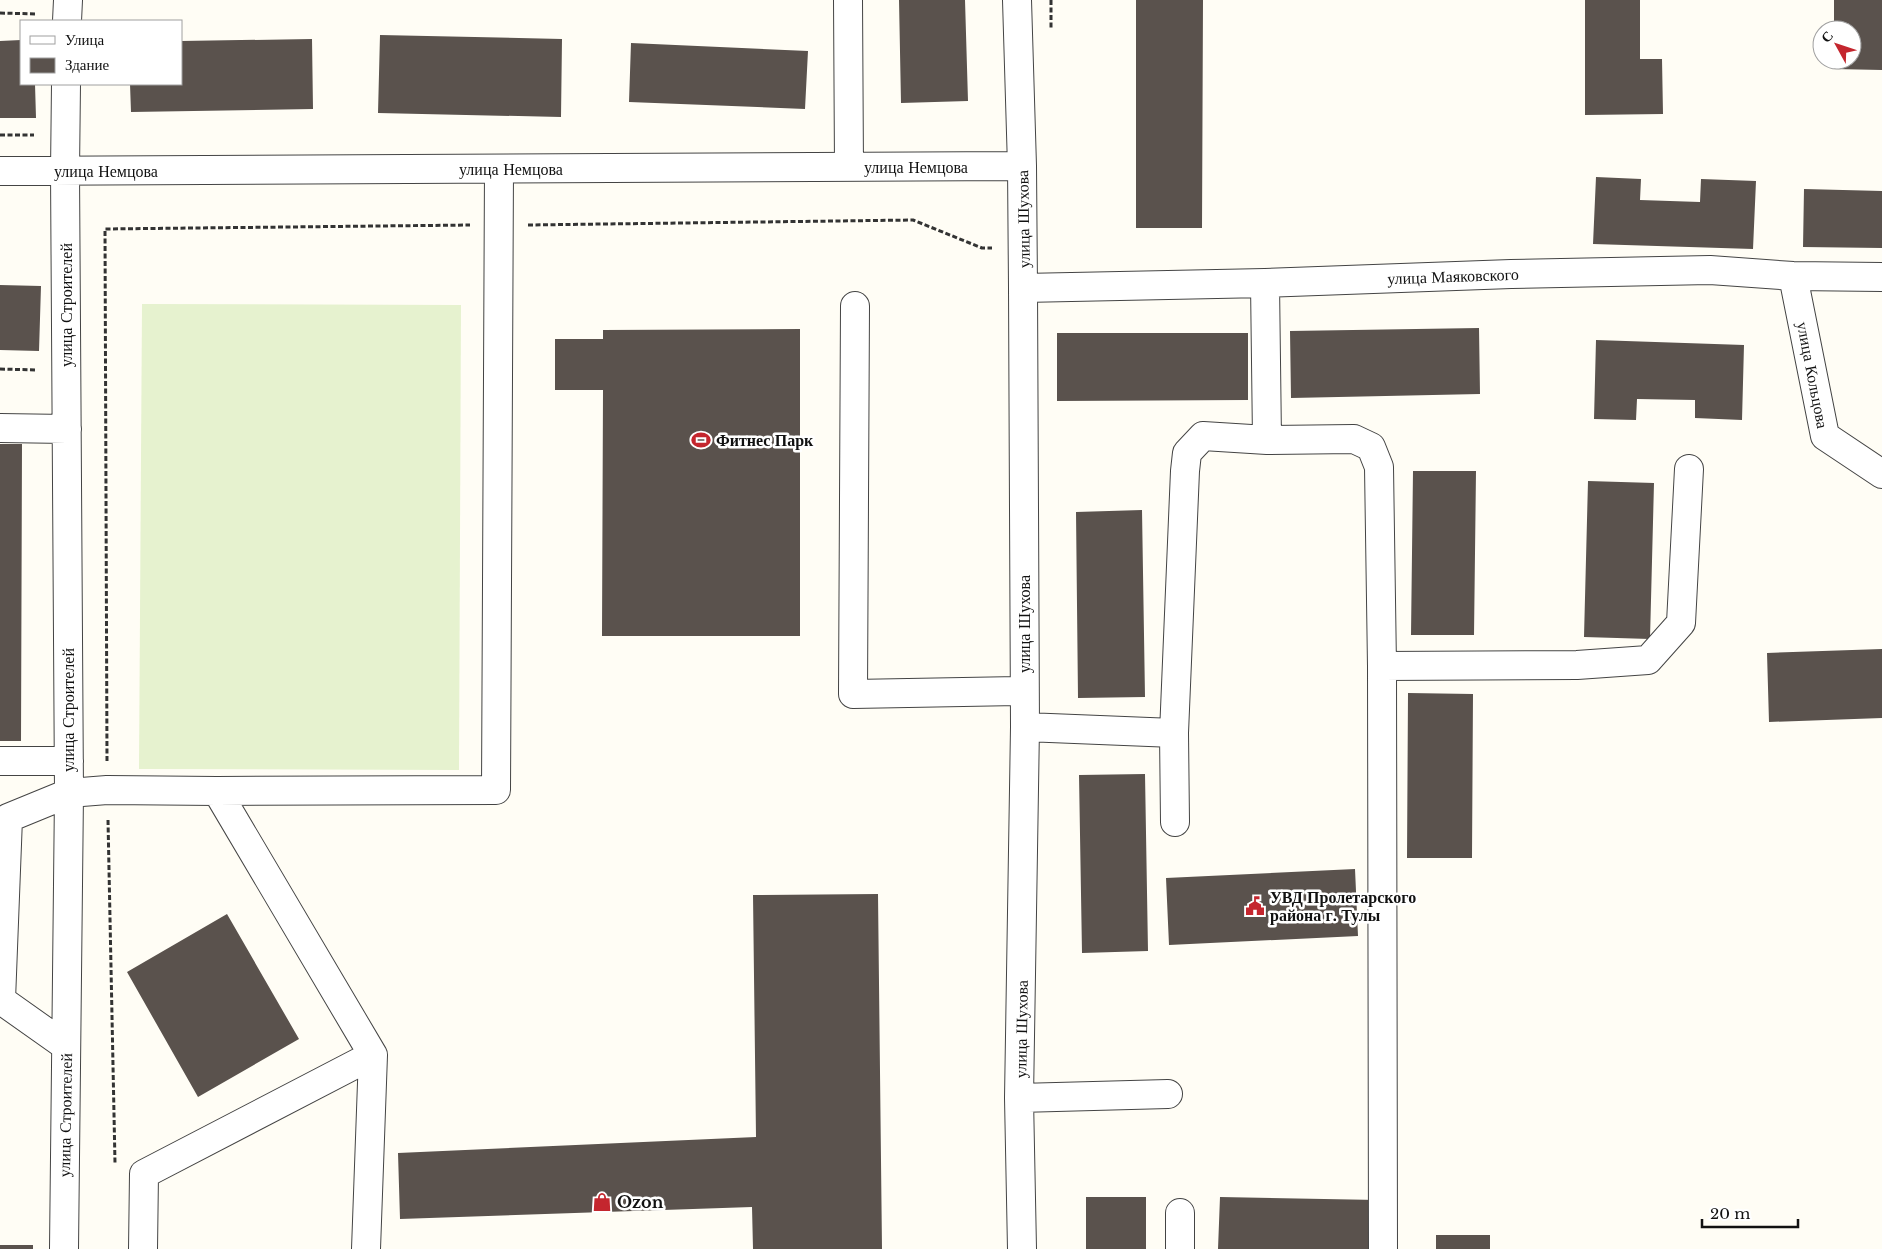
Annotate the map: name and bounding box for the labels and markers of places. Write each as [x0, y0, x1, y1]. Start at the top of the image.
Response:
sports icon: Фитнес Парк [690, 429, 712, 451]
place label: Фитнес Парк [716, 430, 814, 450]
place label: УВД Пролетарского района г. Тулы [1270, 887, 1416, 925]
public building icon: УВД Пролетарского района г. Тулы [1244, 895, 1266, 917]
shop icon: Ozon [591, 1191, 613, 1213]
place label: Ozon [617, 1192, 664, 1212]

